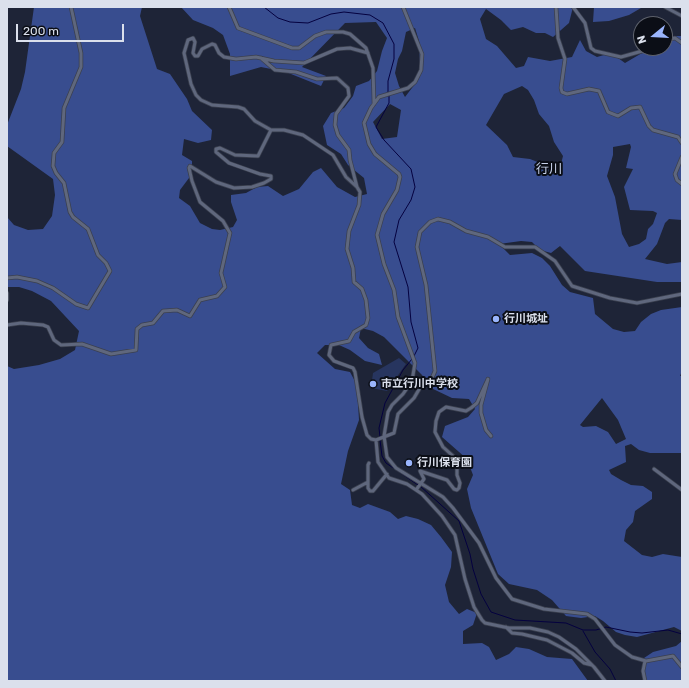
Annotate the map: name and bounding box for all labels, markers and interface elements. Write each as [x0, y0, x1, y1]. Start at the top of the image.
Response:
scale bar [18, 16, 126, 42]
north arrow [633, 16, 673, 56]
text: 200 m [23, 24, 59, 38]
text: N [635, 34, 649, 45]
district label: 行川 [536, 161, 562, 177]
place label: 行川城址 [504, 312, 548, 326]
marker: 行川城址 [491, 314, 501, 324]
place label: 市立行川中学校 [381, 377, 458, 391]
marker: 市立行川中学校 [368, 379, 378, 389]
place label: 行川保育園 [417, 456, 472, 470]
marker: 行川保育園 [404, 458, 414, 468]

